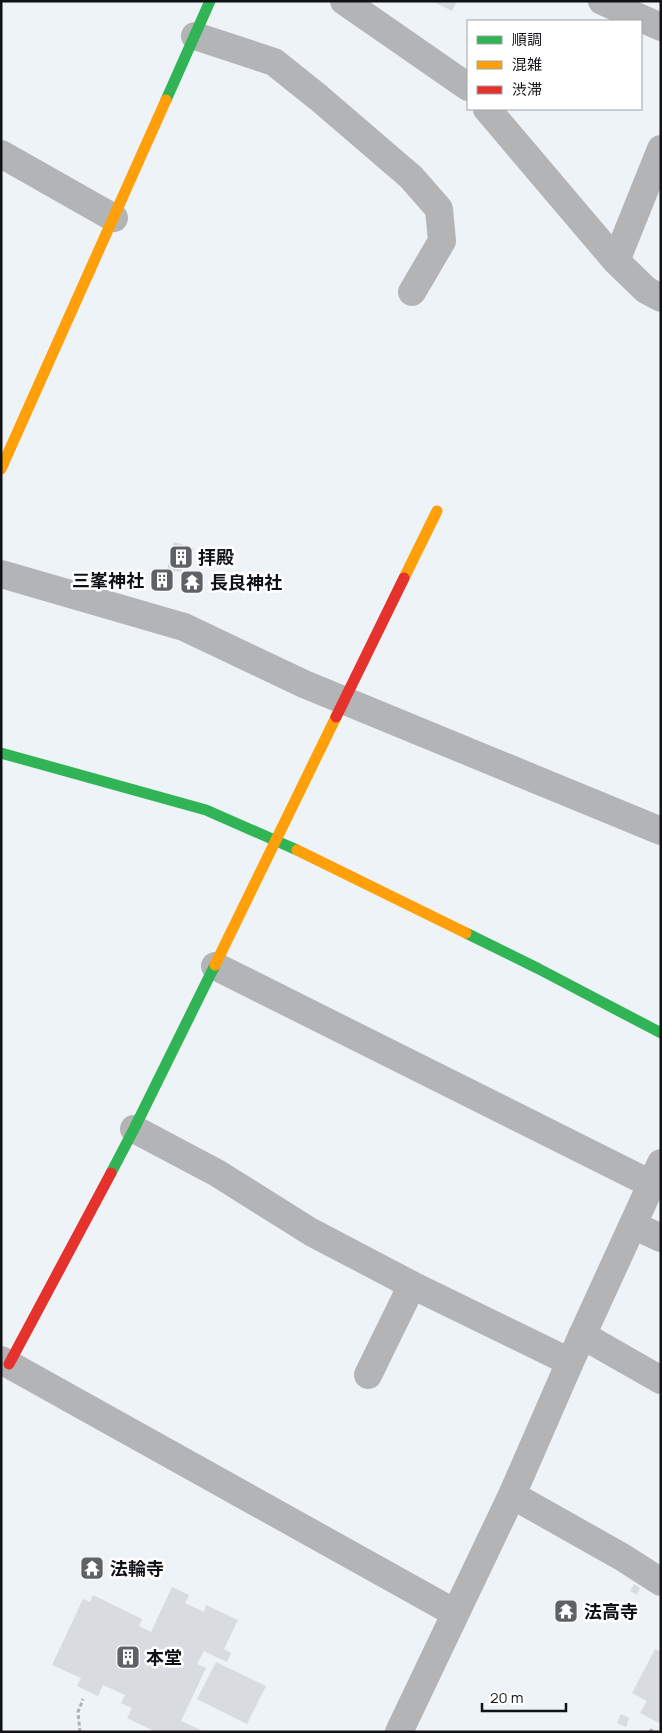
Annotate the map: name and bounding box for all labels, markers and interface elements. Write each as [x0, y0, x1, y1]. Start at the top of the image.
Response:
legend [467, 20, 642, 110]
text: 順調 [512, 29, 542, 50]
text: 混雑 [512, 54, 542, 75]
text: 渋滞 [512, 79, 542, 100]
building icon: 拝殿 [168, 544, 194, 570]
place label: 拝殿 [198, 545, 234, 569]
building icon: 三峯神社 [149, 567, 175, 593]
place label: 三峯神社 [72, 568, 144, 592]
temple icon: 長良神社 [179, 569, 205, 595]
place label: 長良神社 [210, 570, 282, 594]
temple icon: 法輪寺 [79, 1555, 105, 1581]
place label: 法輪寺 [110, 1556, 164, 1580]
temple icon: 法高寺 [553, 1598, 579, 1624]
place label: 法高寺 [584, 1599, 638, 1623]
building icon: 本堂 [115, 1644, 141, 1670]
place label: 本堂 [146, 1645, 182, 1669]
scale bar [482, 1680, 566, 1712]
text: 20 m [490, 1687, 523, 1708]

